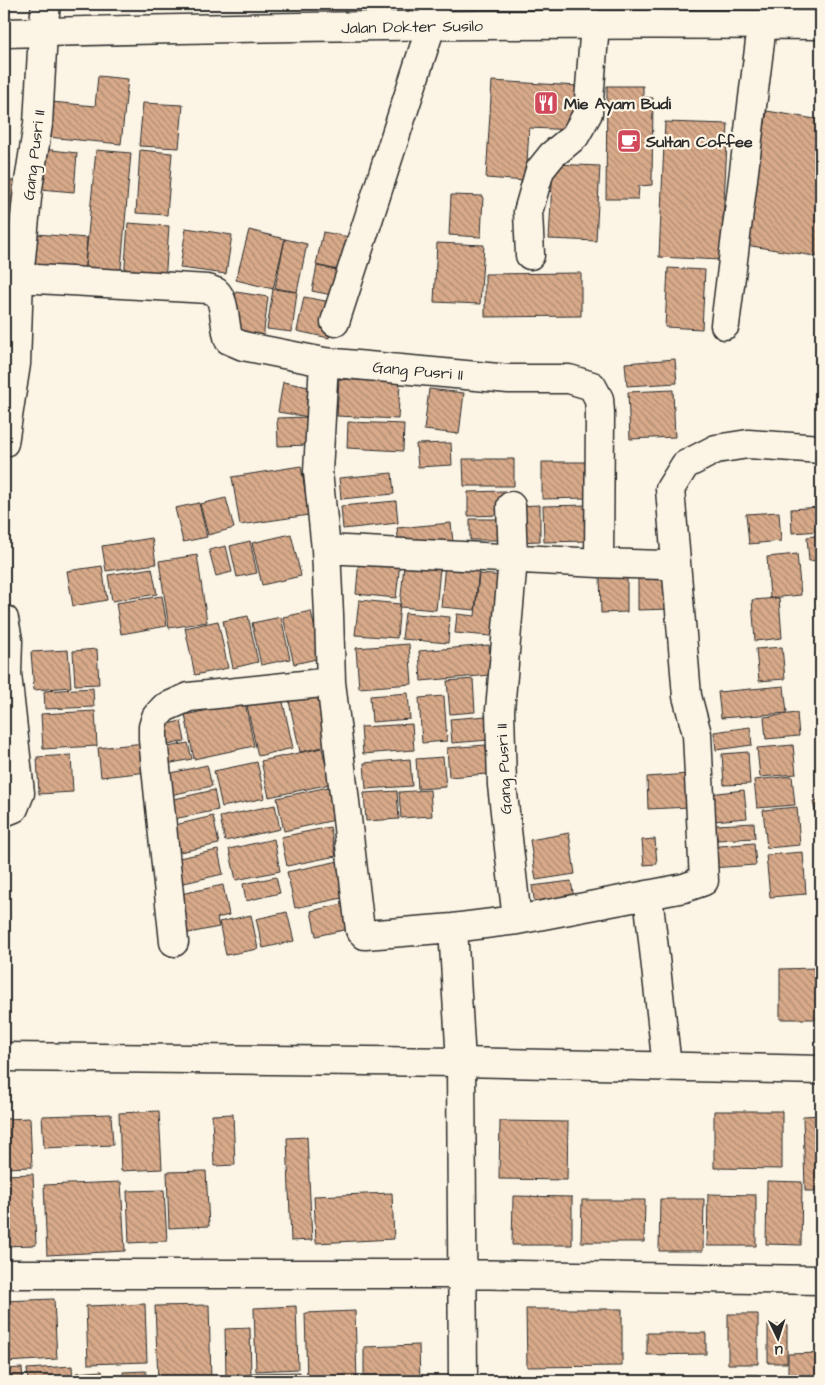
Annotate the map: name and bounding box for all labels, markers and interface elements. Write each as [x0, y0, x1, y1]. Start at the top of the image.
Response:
street label: Jalan Dokter Susilo [341, 15, 483, 39]
restaurant icon: Mie Ayam Budi [533, 90, 559, 116]
place label: Mie Ayam Budi [564, 93, 671, 116]
street label: Gang Pusri II [18, 109, 51, 202]
cafe icon: Sultan Coffee [616, 128, 642, 154]
place label: Sultan Coffee [645, 131, 753, 153]
street label: Gang Pusri II [372, 356, 464, 387]
street label: Gang Pusri II [491, 723, 518, 815]
north arrow [752, 1312, 802, 1362]
text: U [774, 1340, 783, 1360]

